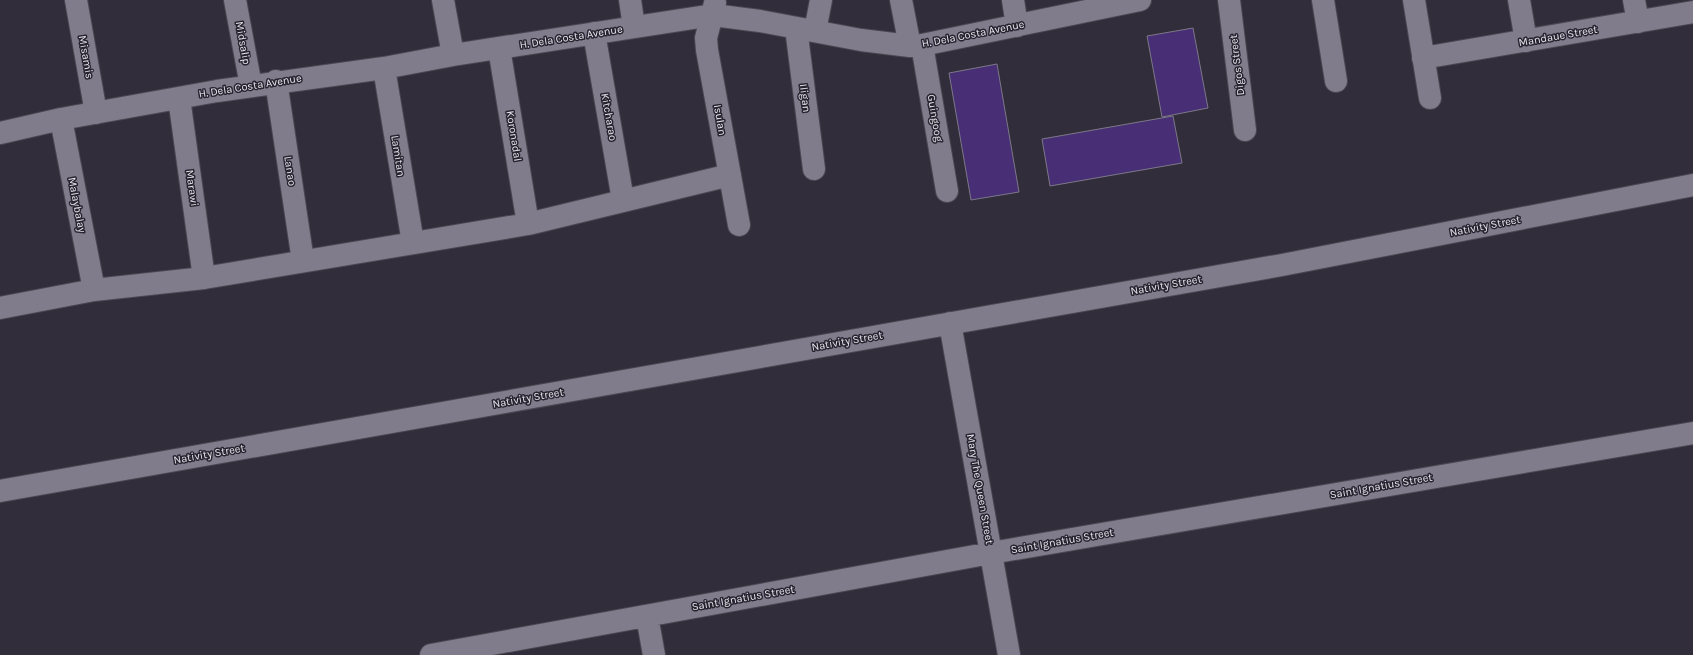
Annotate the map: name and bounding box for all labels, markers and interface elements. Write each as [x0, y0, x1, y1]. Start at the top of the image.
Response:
street label: H. Dela Costa Avenue [921, 18, 1026, 50]
street label: Midsalip [233, 20, 253, 66]
street label: H. Dela Costa Avenue [519, 22, 624, 52]
street label: Mandaue Street [1518, 23, 1598, 49]
street label: Misamis [76, 34, 96, 80]
street label: Digos Street [1227, 34, 1247, 96]
street label: H. Dela Costa Avenue [198, 71, 303, 101]
street label: Iligan [797, 83, 813, 113]
street label: Kitcharao [598, 92, 620, 142]
street label: Guingoog [924, 93, 946, 144]
street label: Isulan [711, 103, 729, 137]
street label: Koronadal [504, 110, 524, 162]
street label: Lamitan [388, 134, 408, 178]
street label: Lanao [281, 155, 299, 187]
street label: Marawi [183, 169, 201, 207]
street label: Malaybalay [65, 176, 89, 234]
street label: Nativity Street [1448, 213, 1522, 239]
street label: Nativity Street [1129, 272, 1203, 298]
street label: Nativity Street [810, 328, 884, 354]
street label: Nativity Street [491, 385, 565, 411]
street label: Mary The Queen Street [964, 433, 996, 545]
street label: Nativity Street [172, 441, 246, 467]
street label: Saint Ignatius Street [1329, 471, 1433, 501]
street label: Saint Ignatius Street [1010, 526, 1114, 556]
street label: Saint Ignatius Street [691, 583, 795, 613]

